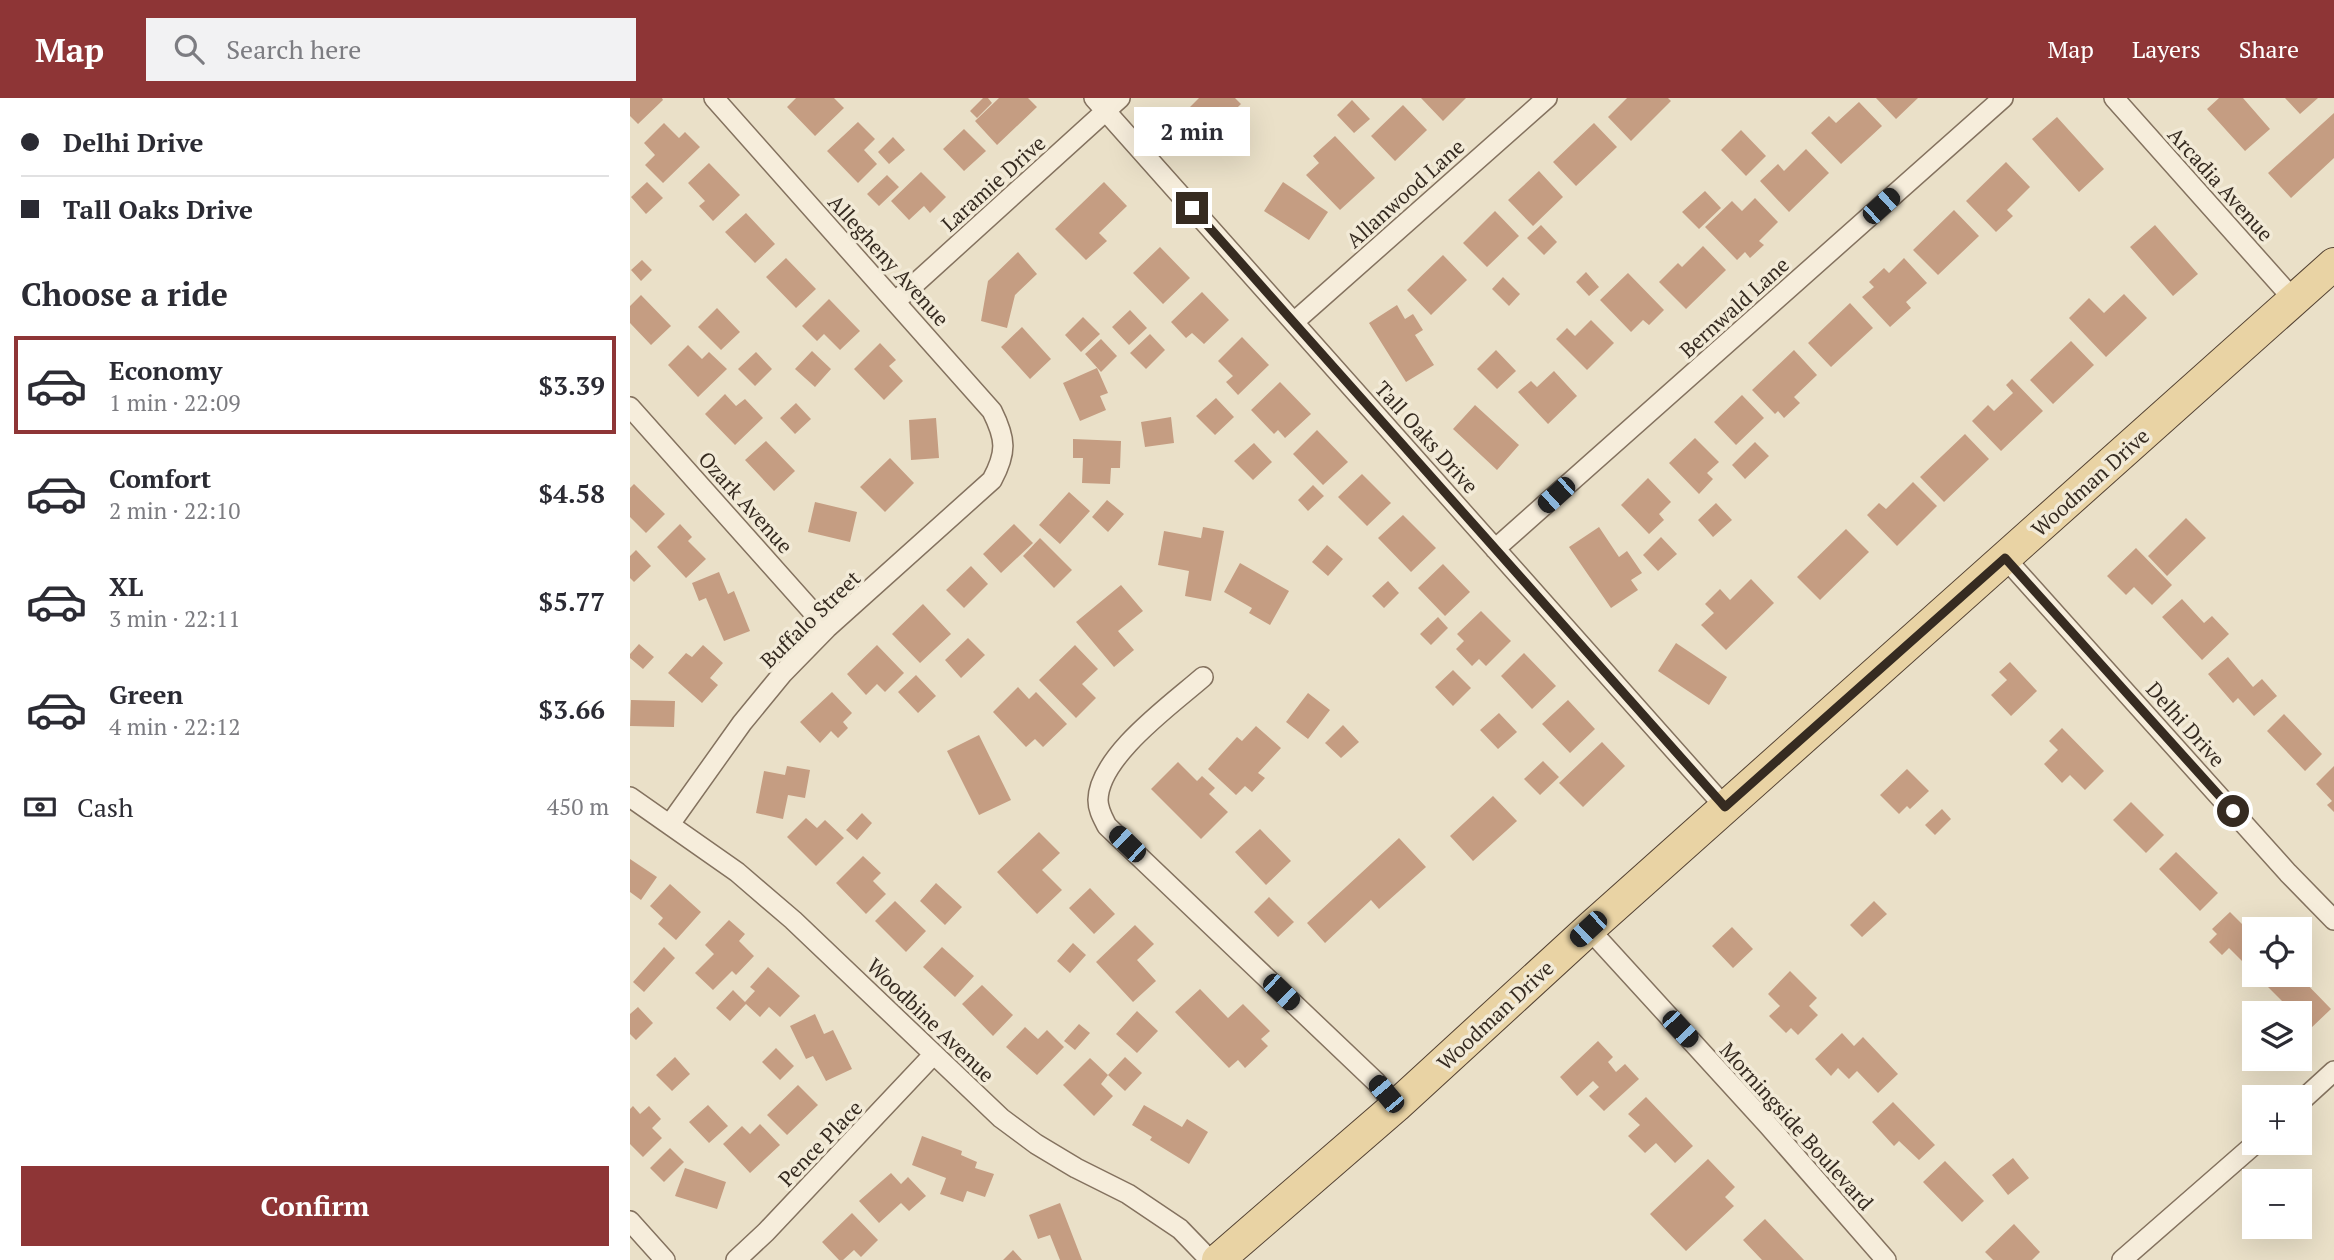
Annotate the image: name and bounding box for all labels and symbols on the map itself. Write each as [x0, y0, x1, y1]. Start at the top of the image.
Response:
callout: 2 min [1134, 106, 1250, 155]
street label: Arcadia Avenue [2162, 121, 2280, 247]
street label: Laramie Drive [935, 129, 1051, 237]
street label: Allanwood Lane [1340, 132, 1470, 254]
car [1859, 184, 1904, 228]
street label: Allegheny Avenue [822, 188, 956, 332]
route end [1176, 192, 1208, 224]
street label: Bernwald Lane [1673, 250, 1795, 364]
street label: Tall Oaks Drive [1369, 375, 1485, 499]
street label: Woodman Drive [2025, 422, 2155, 542]
street label: Ozark Avenue [693, 445, 799, 559]
car [1534, 473, 1579, 517]
street label: Buffalo Street [754, 564, 866, 674]
street label: Delhi Drive [2140, 675, 2232, 773]
route start [2217, 795, 2249, 827]
car [1105, 822, 1150, 866]
car [1566, 907, 1611, 951]
street label: Woodbine Avenue [861, 952, 1001, 1088]
street label: Woodman Drive [1431, 954, 1559, 1076]
car [1259, 970, 1304, 1014]
car [1658, 1006, 1703, 1052]
street label: Morningside Boulevard [1714, 1036, 1880, 1216]
car [1365, 1071, 1408, 1117]
street label: Pence Place [772, 1094, 868, 1192]

